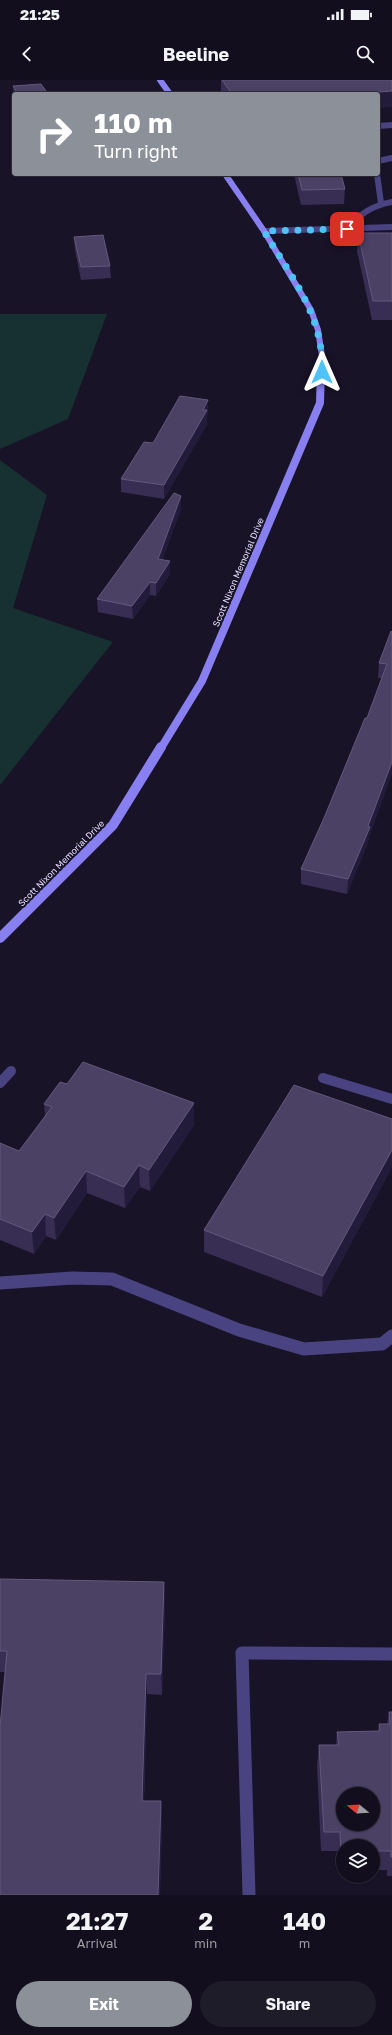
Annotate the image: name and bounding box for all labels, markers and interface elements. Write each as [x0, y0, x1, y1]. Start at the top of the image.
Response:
text: 21:25 [20, 5, 60, 23]
icon: back [16, 43, 38, 65]
text: Beeline [163, 43, 229, 65]
icon: search [354, 43, 376, 65]
text: 110 m [94, 106, 173, 139]
icon: right [28, 108, 80, 160]
text: Turn right [94, 140, 178, 162]
pin [330, 212, 364, 246]
icon: arrive [336, 218, 358, 240]
position arrow [301, 351, 343, 393]
street label: Scott Nixon Memorial Drive [210, 516, 266, 628]
street label: Scott Nixon Memorial Drive [16, 818, 106, 908]
north arrow [336, 1787, 380, 1831]
map controls [336, 1787, 380, 1883]
button: layers [336, 1839, 380, 1883]
text: 21:27 [66, 1906, 128, 1935]
text: 2 [198, 1906, 213, 1935]
text: 140 [283, 1906, 326, 1935]
text: Arrival [77, 1935, 117, 1951]
text: min [194, 1935, 217, 1951]
text: m [299, 1935, 310, 1951]
button: Exit [16, 1981, 192, 2027]
button: Share [200, 1981, 376, 2027]

